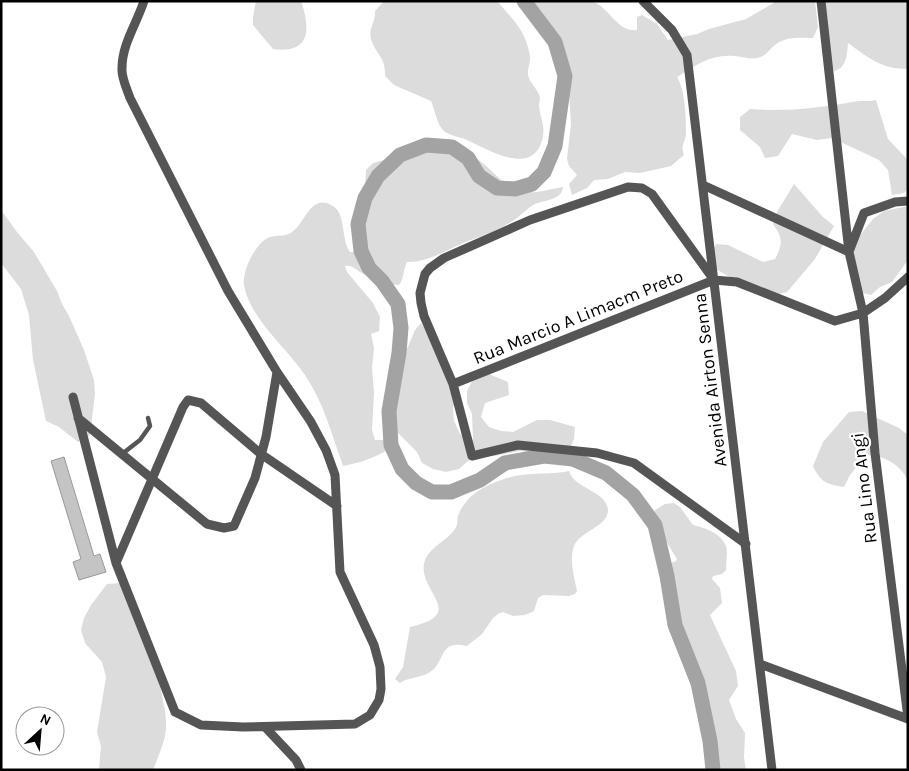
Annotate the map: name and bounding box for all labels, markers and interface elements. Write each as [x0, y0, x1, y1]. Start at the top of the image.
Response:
street label: Rua Marcio A Limacm Preto [470, 265, 686, 369]
street label: Avenida Airton Senna [688, 292, 732, 468]
street label: Rua Lino Angi [846, 431, 882, 545]
north arrow [15, 706, 65, 756]
text: N [37, 710, 54, 730]

